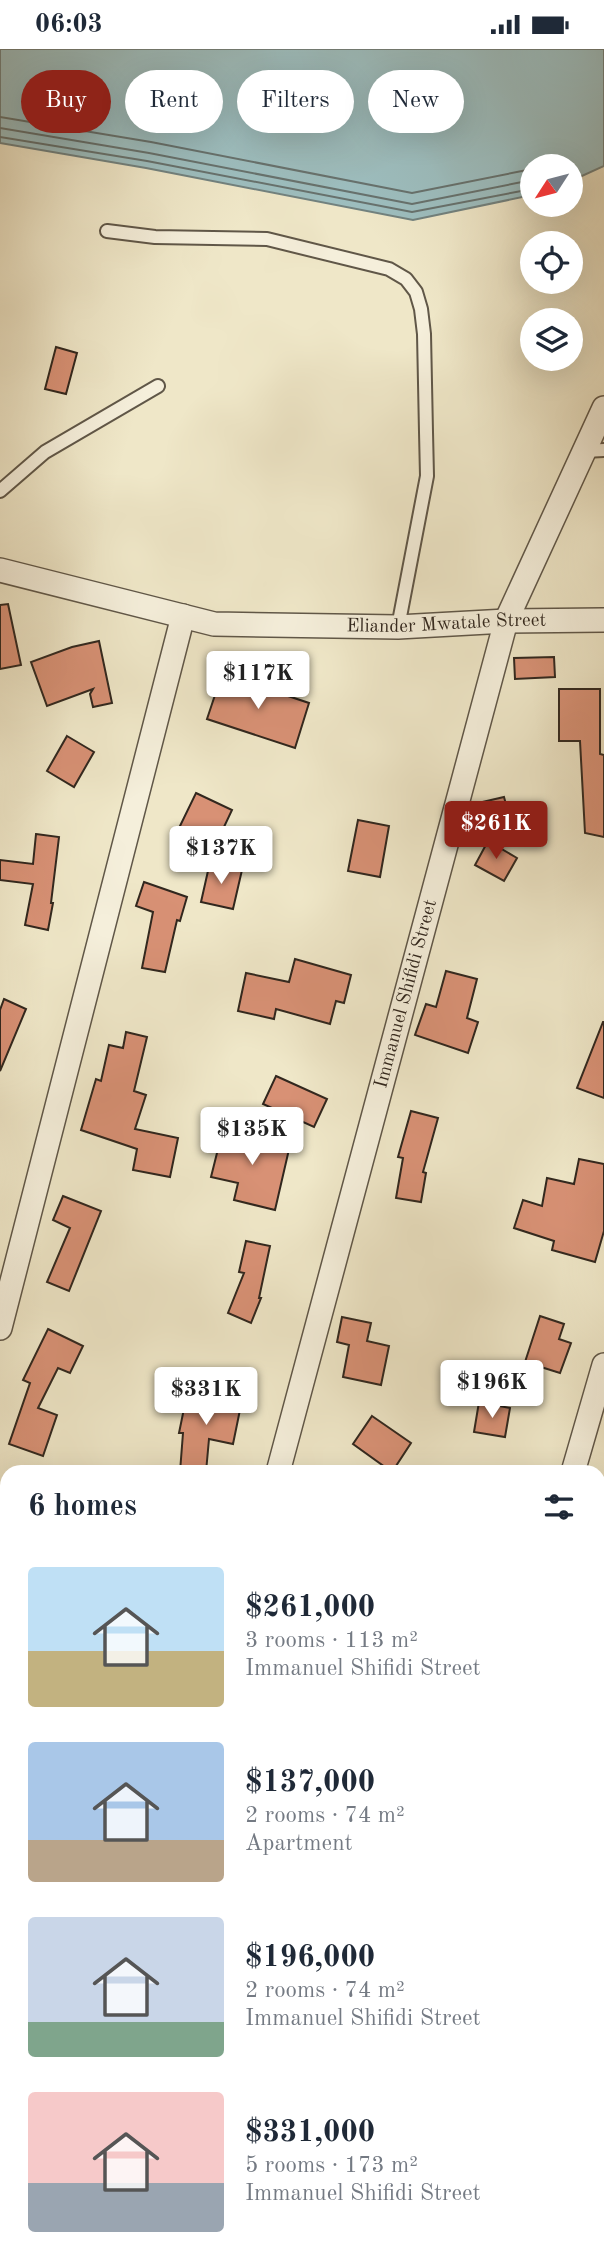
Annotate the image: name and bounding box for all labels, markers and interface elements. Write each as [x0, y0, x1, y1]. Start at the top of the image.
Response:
text: 06:03 [35, 12, 103, 38]
chip: Buy [21, 70, 111, 133]
chip: Rent [125, 70, 223, 133]
chip: Filters [237, 70, 354, 133]
chip: New [368, 70, 464, 133]
north arrow [520, 154, 583, 217]
map controls [520, 154, 583, 371]
button: locate [520, 231, 583, 294]
button: layers [520, 308, 583, 371]
street label: Eliander Mwatale Street [346, 611, 546, 637]
pin: $117K [209, 651, 307, 711]
text: $117K [222, 662, 294, 685]
pin: $261K [447, 801, 545, 861]
text: $261K [460, 812, 532, 835]
pin: $137K [172, 827, 270, 886]
text: $137K [185, 837, 257, 860]
street label: Immanuel Shifidi Street [372, 897, 440, 1090]
pin: $135K [203, 1107, 301, 1167]
text: $135K [216, 1118, 288, 1141]
pin: $196K [443, 1361, 541, 1420]
pin: $331K [157, 1367, 255, 1427]
text: $196K [456, 1371, 528, 1394]
text: $331K [170, 1378, 242, 1401]
icon: filters [540, 1488, 578, 1526]
text: 6 homes [28, 1492, 137, 1522]
text: $261,000 [245, 1593, 375, 1623]
icon: home [84, 1595, 168, 1679]
text: 3 rooms · 113 m² [245, 1629, 418, 1652]
text: Immanuel Shifidi Street [245, 1657, 481, 1680]
text: $137,000 [245, 1768, 375, 1798]
icon: home [84, 1770, 168, 1854]
text: 2 rooms · 74 m² [245, 1804, 405, 1827]
text: Apartment [245, 1832, 353, 1855]
text: $196,000 [245, 1943, 375, 1973]
icon: home [84, 1945, 168, 2029]
text: 2 rooms · 74 m² [245, 1979, 405, 2002]
text: Immanuel Shifidi Street [245, 2007, 481, 2030]
text: $331,000 [245, 2118, 375, 2148]
icon: home [84, 2120, 168, 2204]
text: 5 rooms · 173 m² [245, 2154, 418, 2177]
text: Immanuel Shifidi Street [245, 2182, 481, 2205]

